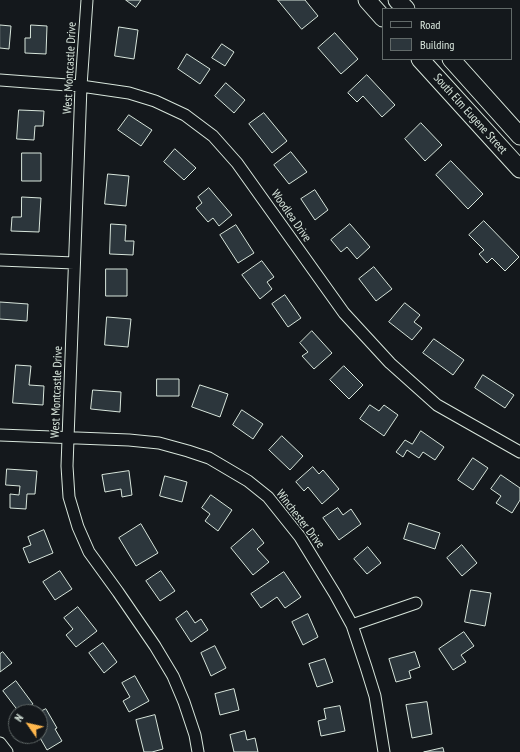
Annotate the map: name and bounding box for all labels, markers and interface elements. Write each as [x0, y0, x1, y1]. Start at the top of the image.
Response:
legend [382, 8, 512, 60]
text: Road [420, 17, 440, 32]
street label: West Montcastle Drive [60, 22, 80, 114]
text: Building [420, 37, 455, 52]
street label: South Elm Eugene Street [430, 71, 510, 157]
street label: Woodlea Drive [268, 187, 314, 245]
street label: West Montcastle Drive [48, 346, 66, 438]
street label: Winchester Drive [273, 487, 327, 551]
north arrow [8, 704, 48, 744]
text: N [11, 711, 26, 724]

